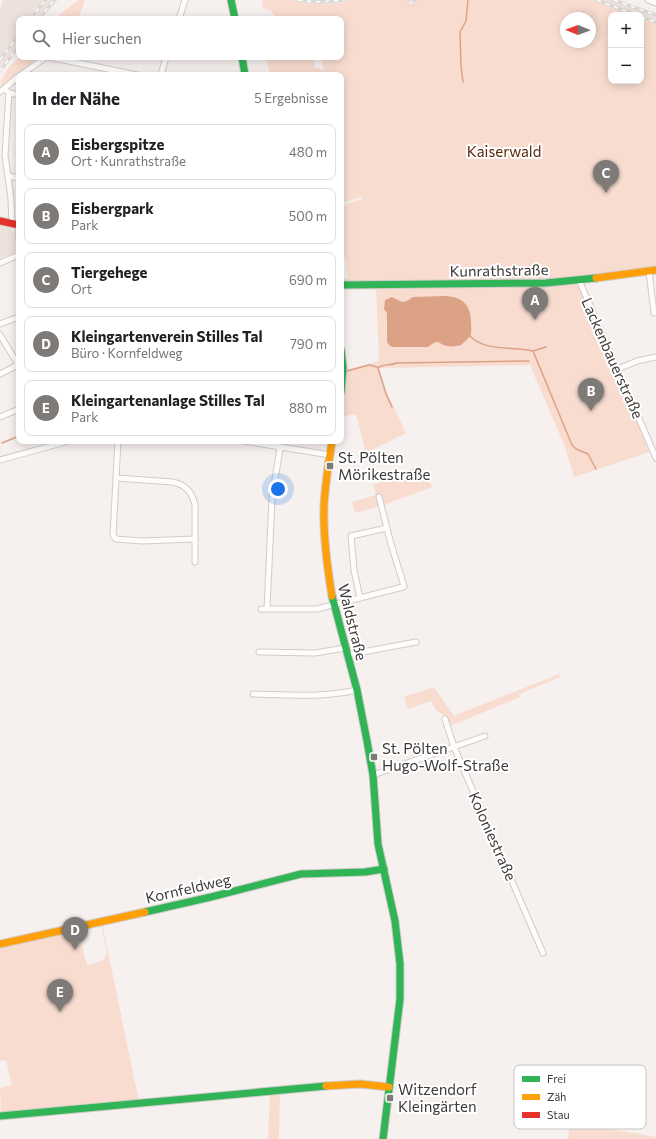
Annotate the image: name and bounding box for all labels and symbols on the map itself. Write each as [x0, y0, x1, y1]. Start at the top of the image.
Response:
north arrow [560, 12, 596, 48]
park label: Kaiserwald [467, 142, 541, 160]
pin: C [593, 160, 619, 193]
street label: Kunrathstraße [449, 260, 549, 280]
pin: A [522, 287, 548, 320]
street label: Lackenbauerstraße [578, 295, 648, 421]
pin: B [578, 378, 604, 411]
place label: St. Pölten Mörikestraße [338, 448, 431, 483]
marker: St. Pölten Mörikestraße [325, 461, 335, 471]
your location [268, 479, 288, 499]
street label: Waldstraße [335, 582, 371, 662]
place label: St. Pölten Hugo-Wolf-Straße [382, 739, 509, 774]
marker: St. Pölten Hugo-Wolf-Straße [369, 752, 379, 762]
street label: Koloniestraße [465, 789, 521, 883]
street label: Kornfeldweg [144, 869, 232, 907]
pin: D [62, 917, 88, 950]
pin: E [47, 979, 73, 1012]
legend [514, 1065, 646, 1129]
text: Frei [547, 1072, 566, 1085]
place label: Witzendorf Kleingärten [398, 1080, 477, 1115]
text: Zäh [547, 1090, 566, 1103]
marker: Witzendorf Kleingärten [385, 1093, 395, 1103]
text: Stau [547, 1108, 570, 1121]

